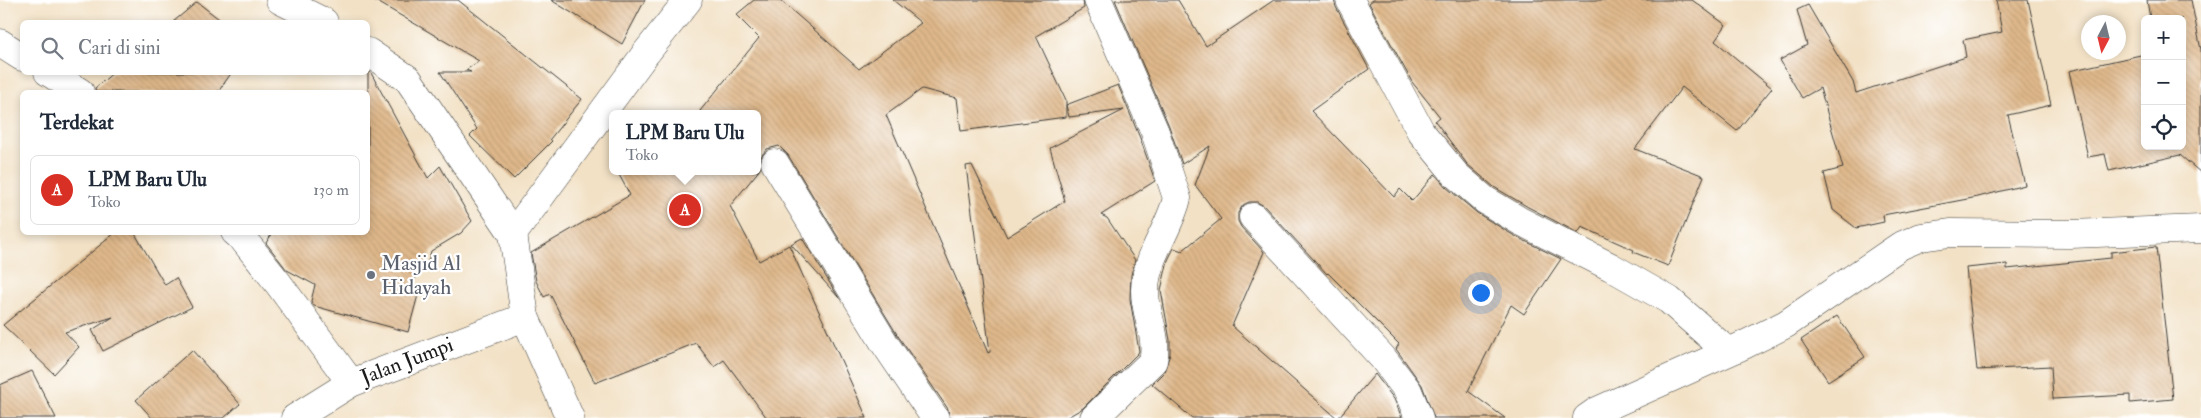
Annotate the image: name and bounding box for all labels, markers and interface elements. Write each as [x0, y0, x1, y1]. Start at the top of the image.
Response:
north arrow [2081, 15, 2126, 60]
map controls [2141, 15, 2186, 150]
button: + [2141, 15, 2186, 60]
search box [20, 20, 370, 75]
icon: search [38, 34, 66, 62]
text: Cari di sini [78, 36, 161, 60]
button: − [2141, 60, 2186, 105]
button: locate [2141, 105, 2186, 150]
text: Terdekat [40, 109, 114, 136]
popup [609, 110, 761, 175]
text: LPM Baru Ulu [626, 121, 744, 145]
text: Toko [626, 145, 658, 165]
text: LPM Baru Ulu [88, 168, 207, 192]
text: A [52, 180, 62, 200]
text: 130 m [313, 180, 349, 200]
pin: A [669, 191, 701, 229]
text: Toko [88, 192, 121, 212]
place label: Masjid Al Hidayah [381, 250, 461, 301]
marker: Masjid Al Hidayah [365, 269, 377, 281]
your location [1468, 280, 1494, 306]
street label: Jalan Jumpi [356, 331, 458, 391]

